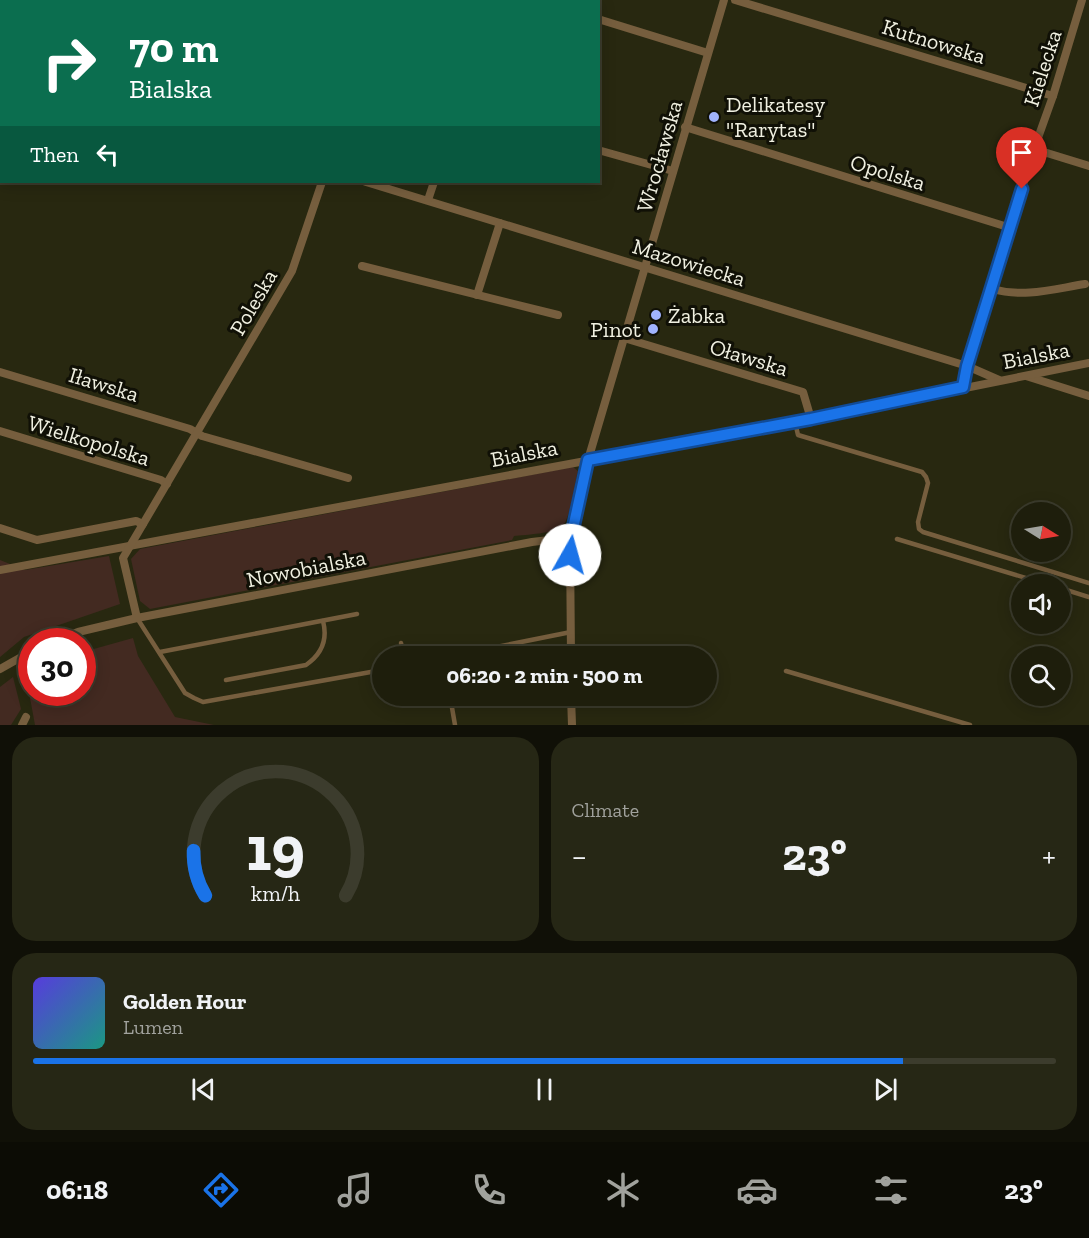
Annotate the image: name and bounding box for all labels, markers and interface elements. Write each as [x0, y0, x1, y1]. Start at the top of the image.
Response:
street label: Kutnowska [879, 13, 989, 70]
text: 70 m [129, 22, 219, 73]
icon: right [30, 24, 108, 102]
street label: Kielecka [1017, 26, 1068, 110]
text: Bialska [129, 73, 212, 105]
place label: Delikatesy "Rarytas" [726, 91, 826, 143]
street label: Wrocławska [631, 97, 688, 215]
marker: Delikatesy "Rarytas" [707, 110, 721, 124]
pin [996, 127, 1047, 189]
icon: arrive [1005, 136, 1038, 169]
icon: left [91, 138, 124, 171]
text: Then [30, 141, 79, 168]
street label: Opolska [847, 148, 929, 197]
street label: Mazowiecka [629, 233, 749, 293]
street label: Poleska [224, 264, 283, 340]
place label: Żabka [668, 302, 726, 329]
marker: Żabka [649, 308, 663, 322]
place label: Pinot [590, 316, 642, 343]
marker: Pinot [646, 322, 660, 336]
street label: Oławska [707, 333, 792, 382]
street label: Bialska [1000, 336, 1072, 375]
street label: Iławska [66, 361, 142, 408]
street label: Wielkopolska [25, 409, 153, 472]
street label: Bialska [488, 434, 560, 473]
north arrow [1011, 502, 1071, 562]
map controls [1011, 502, 1071, 706]
position arrow [538, 523, 602, 587]
street label: Nowobialska [244, 544, 368, 593]
button: sound [1011, 574, 1071, 634]
speed limit sign: 30 [18, 628, 96, 706]
button: search [1011, 646, 1071, 706]
text: 06:20 · 2 min · 500 m [446, 662, 643, 689]
text: Climate [572, 798, 639, 822]
text: 19 [246, 811, 305, 886]
text: 23° [782, 828, 847, 882]
text: − [572, 836, 587, 875]
text: + [1042, 836, 1056, 875]
text: km/h [251, 881, 300, 906]
text: Golden Hour [123, 988, 247, 1015]
text: Lumen [123, 1015, 183, 1039]
icon: previous [187, 1073, 220, 1106]
icon: pause [528, 1073, 561, 1106]
icon: next [869, 1073, 902, 1106]
icon: directions [200, 1169, 242, 1211]
icon: music [334, 1169, 376, 1211]
icon: phone [468, 1169, 510, 1211]
icon: climate [602, 1169, 644, 1211]
icon: car [736, 1169, 778, 1211]
icon: filters [870, 1169, 912, 1211]
text: 06:18 [46, 1174, 108, 1206]
text: 23° [1004, 1174, 1043, 1206]

